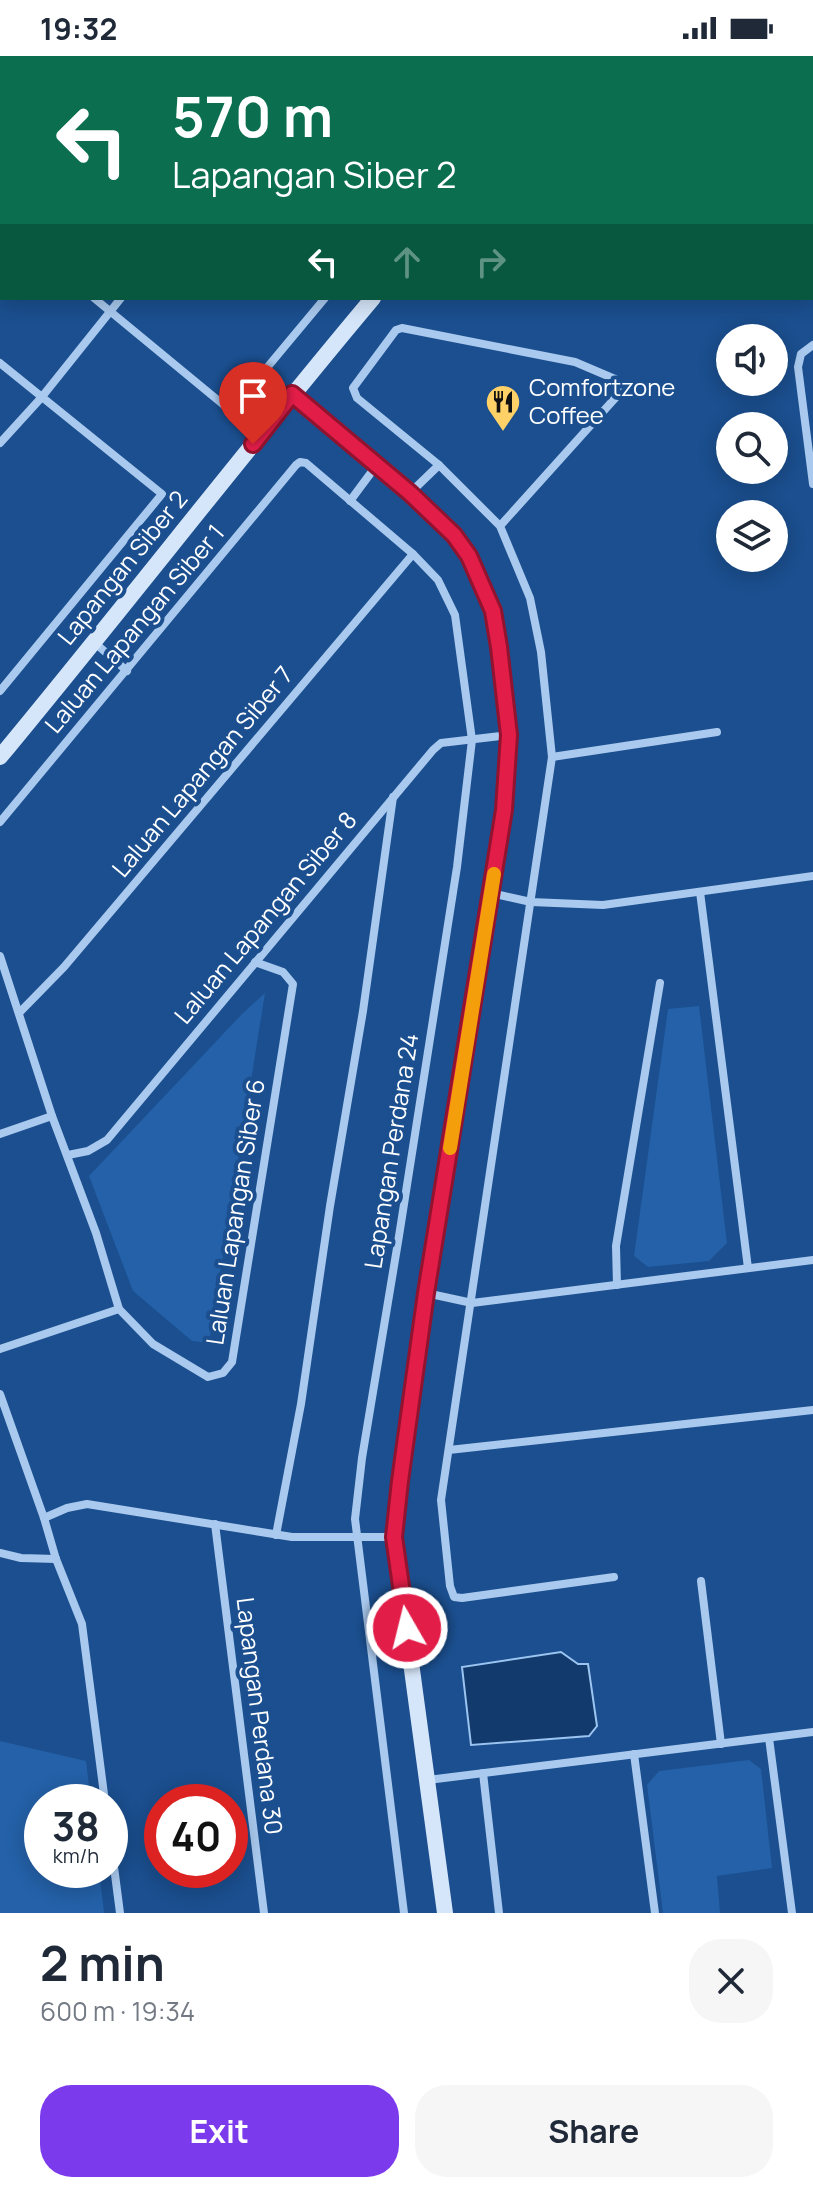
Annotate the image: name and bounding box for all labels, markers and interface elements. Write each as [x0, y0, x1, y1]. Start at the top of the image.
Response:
text: 19:32 [40, 8, 117, 49]
text: 570 m [172, 77, 333, 154]
icon: left [40, 88, 144, 192]
text: Lapangan Siber 2 [172, 150, 457, 199]
icon: left [301, 240, 345, 284]
icon: ahead [385, 240, 429, 284]
icon: right [469, 240, 513, 284]
map controls [716, 324, 788, 572]
button: sound [716, 324, 788, 396]
pin [219, 362, 287, 444]
place label: Comfortzone Coffee [529, 370, 675, 431]
icon: arrive [231, 374, 275, 418]
restaurant icon: Comfortzone Coffee [484, 383, 522, 433]
button: search [716, 412, 788, 484]
street label: Lapangan Siber 2 [49, 483, 194, 651]
button: layers [716, 500, 788, 572]
street label: Laluan Lapangan Siber 1 [37, 517, 231, 739]
street label: Laluan Lapangan Siber 7 [104, 659, 300, 884]
street label: Laluan Lapangan Siber 8 [166, 804, 364, 1030]
street label: Lapangan Perdana 24 [356, 1031, 425, 1271]
street label: Laluan Lapangan Siber 6 [197, 1076, 272, 1347]
position arrow [365, 1586, 449, 1670]
street label: Lapangan Perdana 30 [230, 1595, 291, 1836]
speed limit sign: 40 [144, 1784, 248, 1888]
text: 38 [52, 1798, 100, 1853]
text: km/h [53, 1842, 99, 1869]
text: 2 min [40, 1930, 165, 1995]
button: close [689, 1939, 773, 2023]
text: 600 m · 19:34 [40, 1993, 195, 2029]
button: Exit [40, 2085, 399, 2177]
button: Share [415, 2085, 773, 2177]

